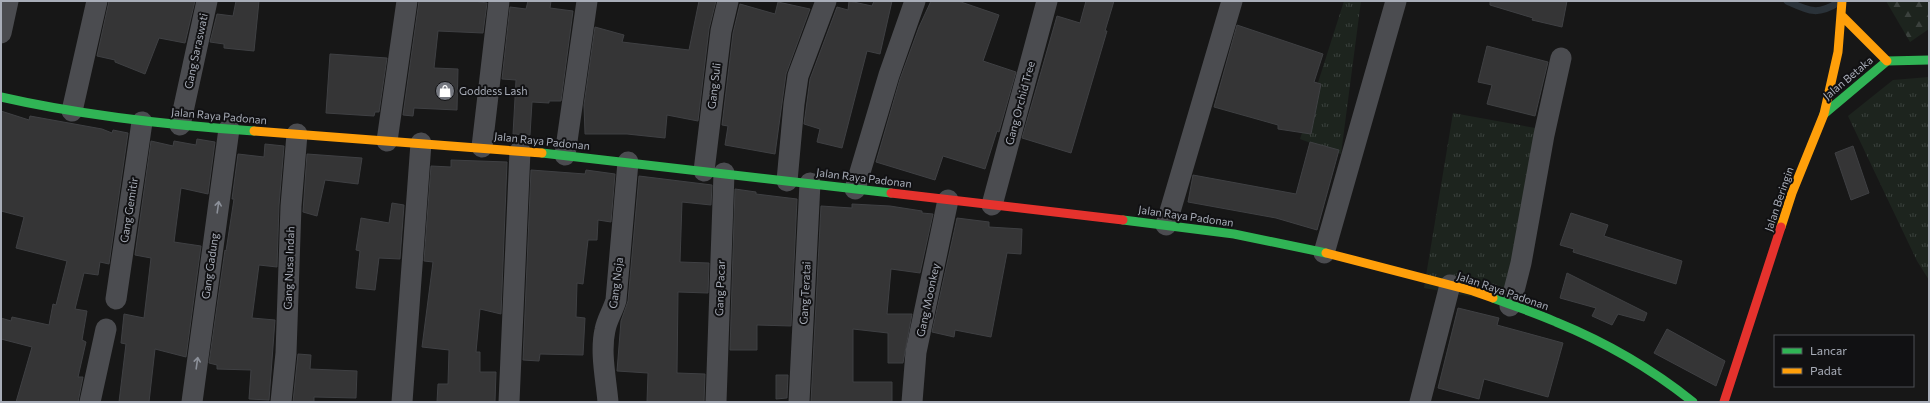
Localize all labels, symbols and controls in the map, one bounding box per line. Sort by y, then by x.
street label: Gang Saraswati [181,12,210,90]
street label: Jalan Betaka [1820,53,1876,103]
street label: Gang Orchid Tree [1002,59,1037,146]
street label: Gang Suli [704,62,723,110]
shop icon: Goddess Lash [434,80,456,102]
place label: Goddess Lash [459,84,528,97]
street label: Jalan Raya Padonan [170,105,268,127]
street label: Jalan Raya Padonan [493,129,591,153]
street label: Jalan Raya Padonan [815,165,913,191]
street label: Jalan Beringin [1761,165,1797,233]
street label: Gang Gemitir [117,176,140,244]
one-way arrow [214,201,222,214]
street label: Jalan Raya Padonan [1137,202,1235,230]
street label: Gang Nusa Indah [281,226,296,310]
street label: Gang Gadung [198,232,221,300]
street label: Gang Noja [606,257,625,309]
street label: Gang Pacar [712,259,727,316]
street label: Gang Teratai [796,261,813,325]
street label: Gang Moonkey [913,261,942,338]
street label: Jalan Raya Padonan [1455,269,1551,313]
legend [1774,335,1914,387]
text: Lancar [1810,343,1847,357]
one-way arrow [193,357,201,370]
text: Padat [1810,363,1842,377]

